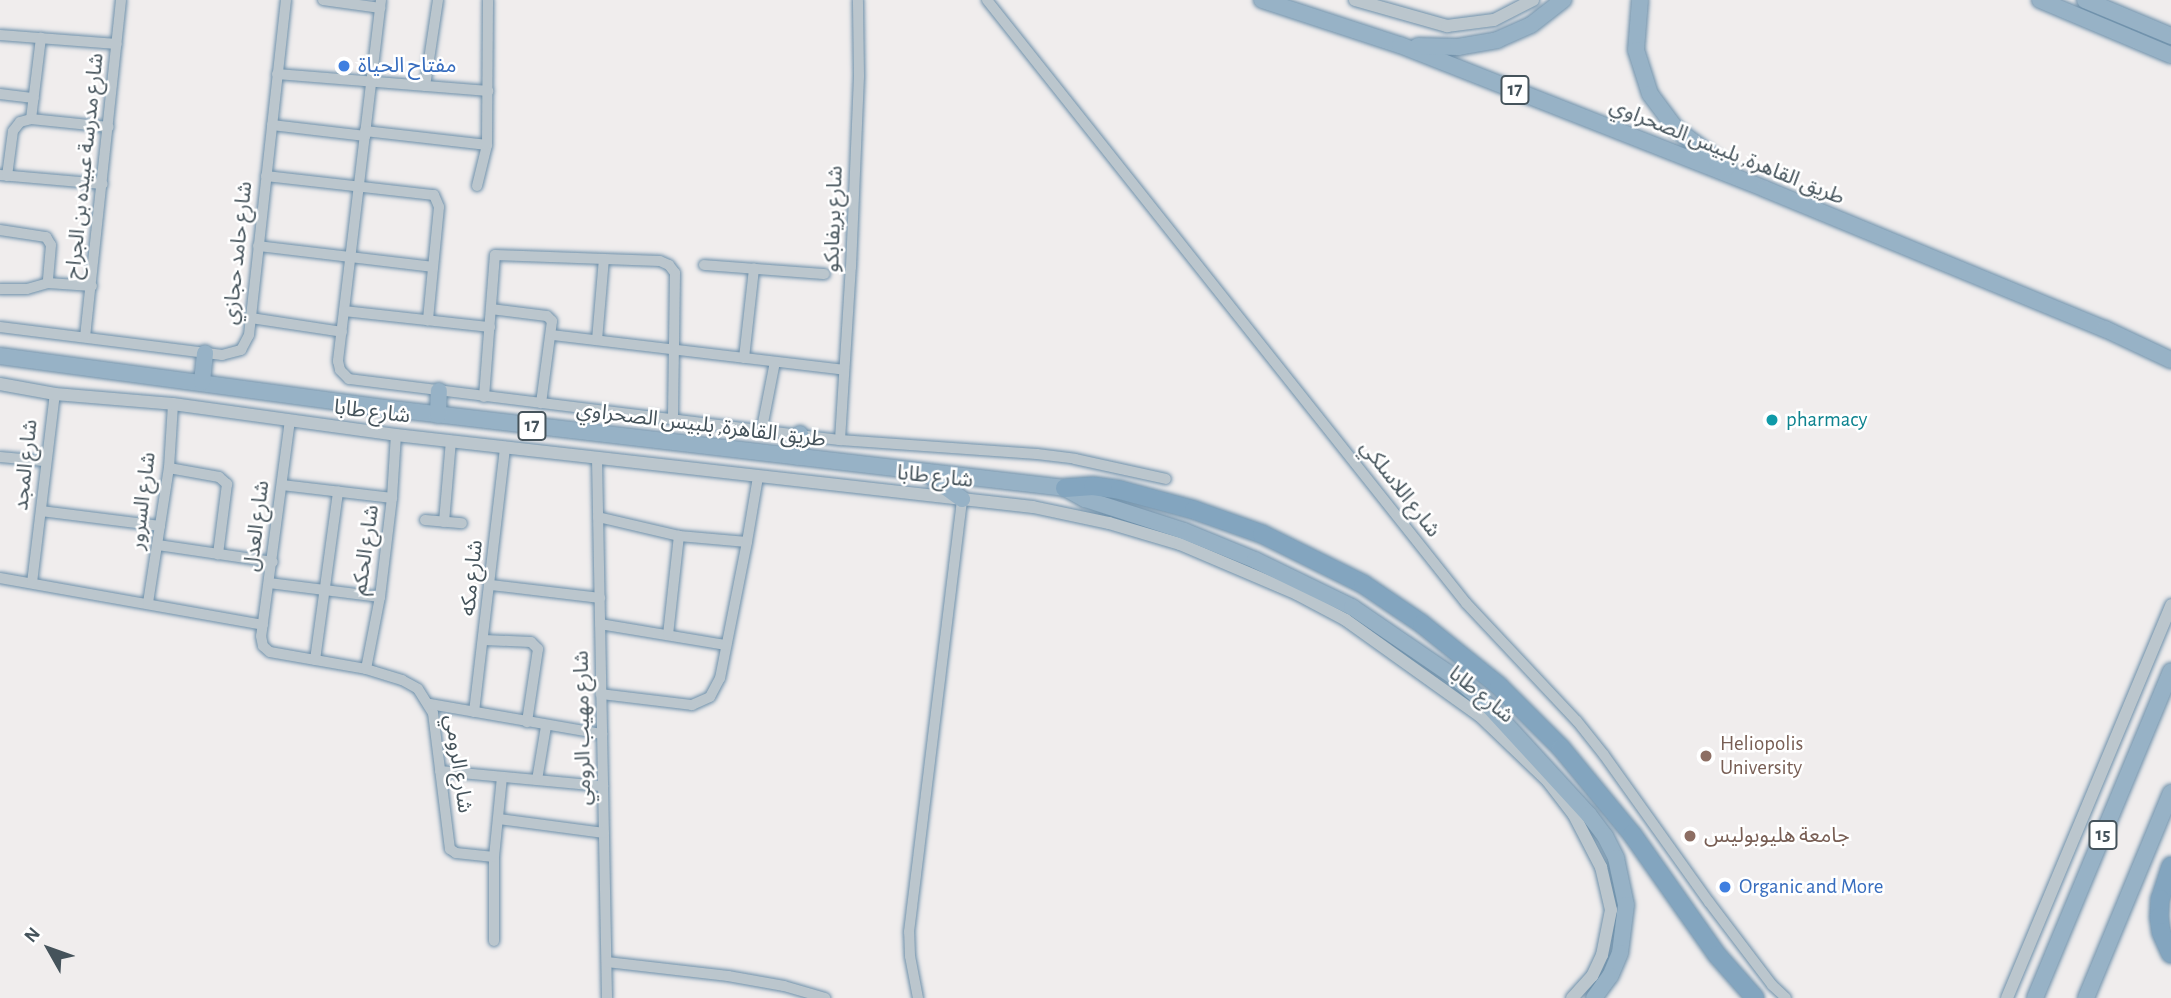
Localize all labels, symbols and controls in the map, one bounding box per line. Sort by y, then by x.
street label: شارع مدرسة عبيده بن الجراح [61,52,109,280]
place label: مفتاح الحياة [358,53,457,79]
marker: مفتاح الحياة [336,58,352,74]
road number: 17 [1499,74,1531,106]
street label: طريق القاهرة, بلبيس الصحراوي [1606,93,1848,211]
street label: شارع بريفابكو [820,165,848,273]
street label: شارع حامد حجازي [218,180,258,326]
street label: شارع طابا [333,395,411,429]
street label: طريق القاهرة, بلبيس الصحراوي [575,397,827,453]
place label: pharmacy [1786,407,1867,433]
road number: 17 [516,410,548,442]
marker: pharmacy [1764,412,1780,428]
street label: شارع المجد [9,418,43,512]
street label: شارع اللاسلكي [1354,435,1446,543]
street label: شارع السرور [125,451,161,551]
street label: شارع طابا [896,460,974,494]
street label: شارع العدل [239,479,275,573]
street label: شارع الحكم [347,503,385,597]
street label: شارع مكه [455,539,489,617]
street label: شارع مهيب الرومي [569,650,597,806]
street label: شارع طابا [1443,661,1519,729]
street label: شارع الرومي [439,713,477,815]
place label: Heliopolis University [1720,731,1803,781]
marker: Heliopolis University [1698,748,1714,764]
road number: 15 [2087,820,2119,850]
place label: جامعة هليوبوليس [1704,823,1850,849]
marker: جامعة هليوبوليس [1682,828,1698,844]
place label: Organic and More [1739,874,1883,900]
marker: Organic and More [1717,879,1733,895]
north arrow [14,914,84,984]
text: N [21,924,44,946]

